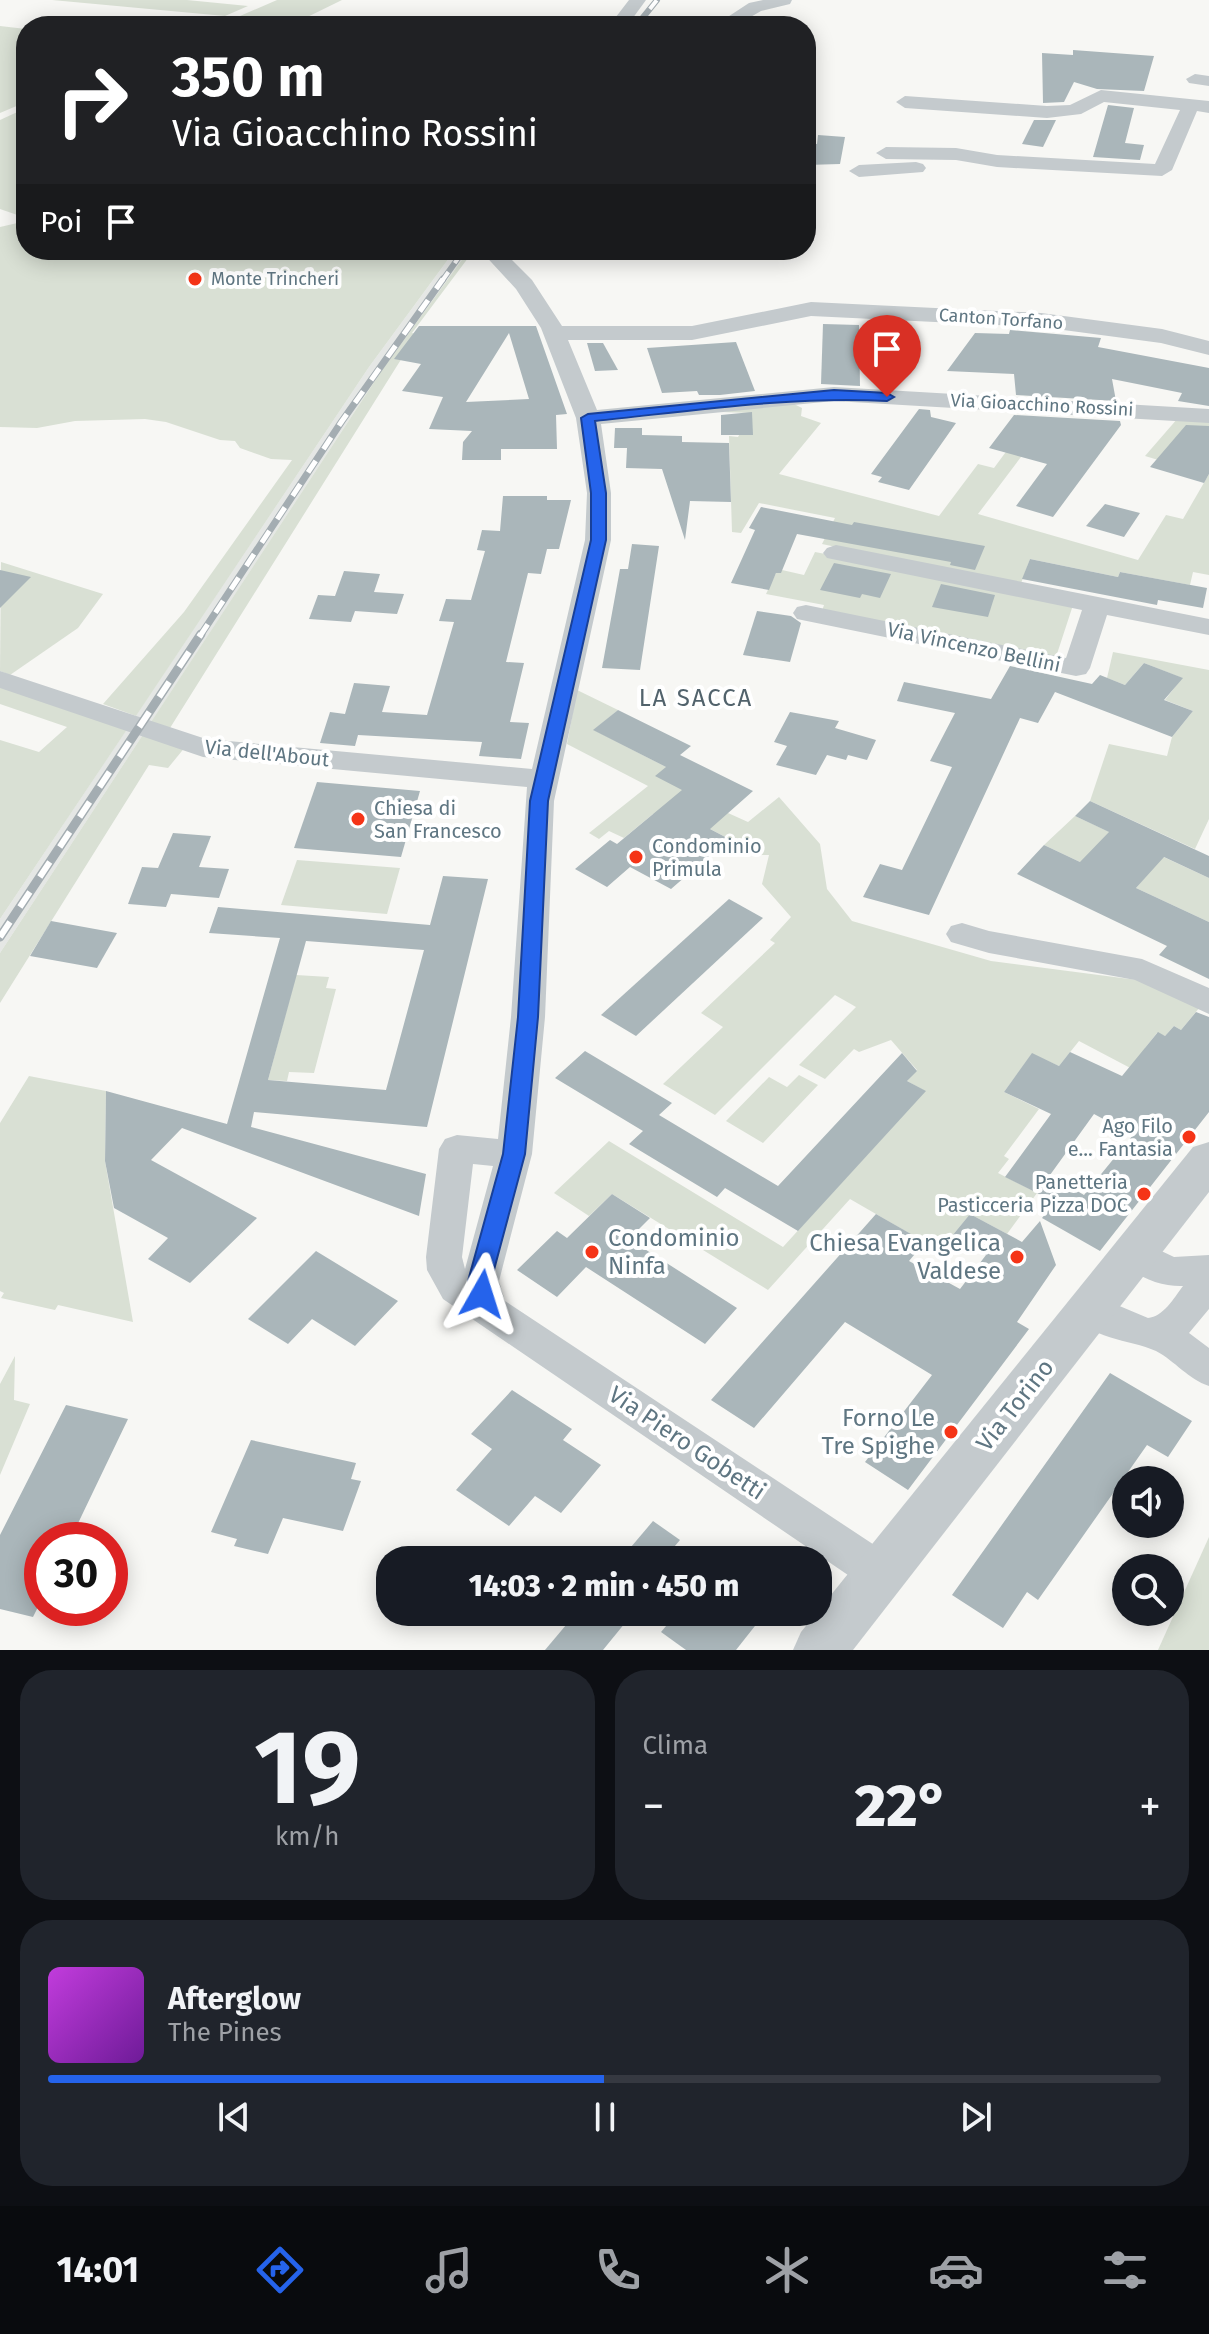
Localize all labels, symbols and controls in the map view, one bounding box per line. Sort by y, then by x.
text: 350 m [172,44,325,111]
icon: right [40,48,144,152]
text: Via Gioacchino Rossini [172,112,538,156]
icon: arrive [99,200,143,244]
text: Poi [40,204,83,240]
place label: Monte Trincheri [211,268,339,290]
marker: Monte Trincheri [186,270,204,288]
street label: Canton Torfano [938,304,1064,334]
pin [853,315,921,397]
icon: arrive [865,327,909,371]
street label: Via Gioacchino Rossini [950,389,1134,421]
street label: Via Vincenzo Bellini [885,617,1063,677]
district label: LA SACCA [639,684,753,712]
street label: Via dell'About [204,735,331,772]
place label: Chiesa di San Francesco [374,796,502,843]
marker: Chiesa di San Francesco [349,810,367,828]
place label: Condominio Primula [652,834,762,881]
marker: Condominio Primula [627,848,645,866]
place label: Ago Filo e... Fantasia [1068,1114,1173,1161]
marker: Ago Filo e... Fantasia [1180,1128,1198,1146]
place label: Panetteria Pasticceria Pizza DOC [937,1170,1128,1217]
marker: Panetteria Pasticceria Pizza DOC [1135,1185,1153,1203]
place label: Condominio Ninfa [608,1224,740,1280]
place label: Chiesa Evangelica Valdese [809,1229,1001,1285]
marker: Condominio Ninfa [583,1243,601,1261]
marker: Chiesa Evangelica Valdese [1008,1248,1026,1266]
position arrow [440,1252,524,1336]
street label: Via Torino [970,1354,1060,1456]
street label: Via Piero Gobetti [603,1380,771,1506]
place label: Forno Le Tre Spighe [822,1404,935,1460]
marker: Forno Le Tre Spighe [942,1423,960,1441]
map controls [1112,1466,1184,1626]
button: sound [1112,1466,1184,1538]
speed limit sign: 30 [24,1522,128,1626]
button: search [1112,1554,1184,1626]
text: 14:03 · 2 min · 450 m [469,1568,739,1604]
text: 19 [254,1706,361,1831]
text: Clima [643,1730,708,1761]
text: 22° [855,1770,949,1842]
text: − [643,1780,665,1833]
text: + [1139,1780,1161,1833]
text: km/h [275,1821,339,1852]
text: Afterglow [168,1981,301,2017]
text: The Pines [168,2017,282,2048]
icon: previous [212,2095,256,2139]
icon: pause [583,2095,627,2139]
icon: next [954,2095,998,2139]
icon: directions [252,2242,308,2298]
icon: music [421,2242,477,2298]
icon: phone [590,2242,646,2298]
icon: climate [759,2242,815,2298]
icon: car [928,2242,984,2298]
icon: filters [1097,2242,1153,2298]
text: 14:01 [56,2248,139,2292]

